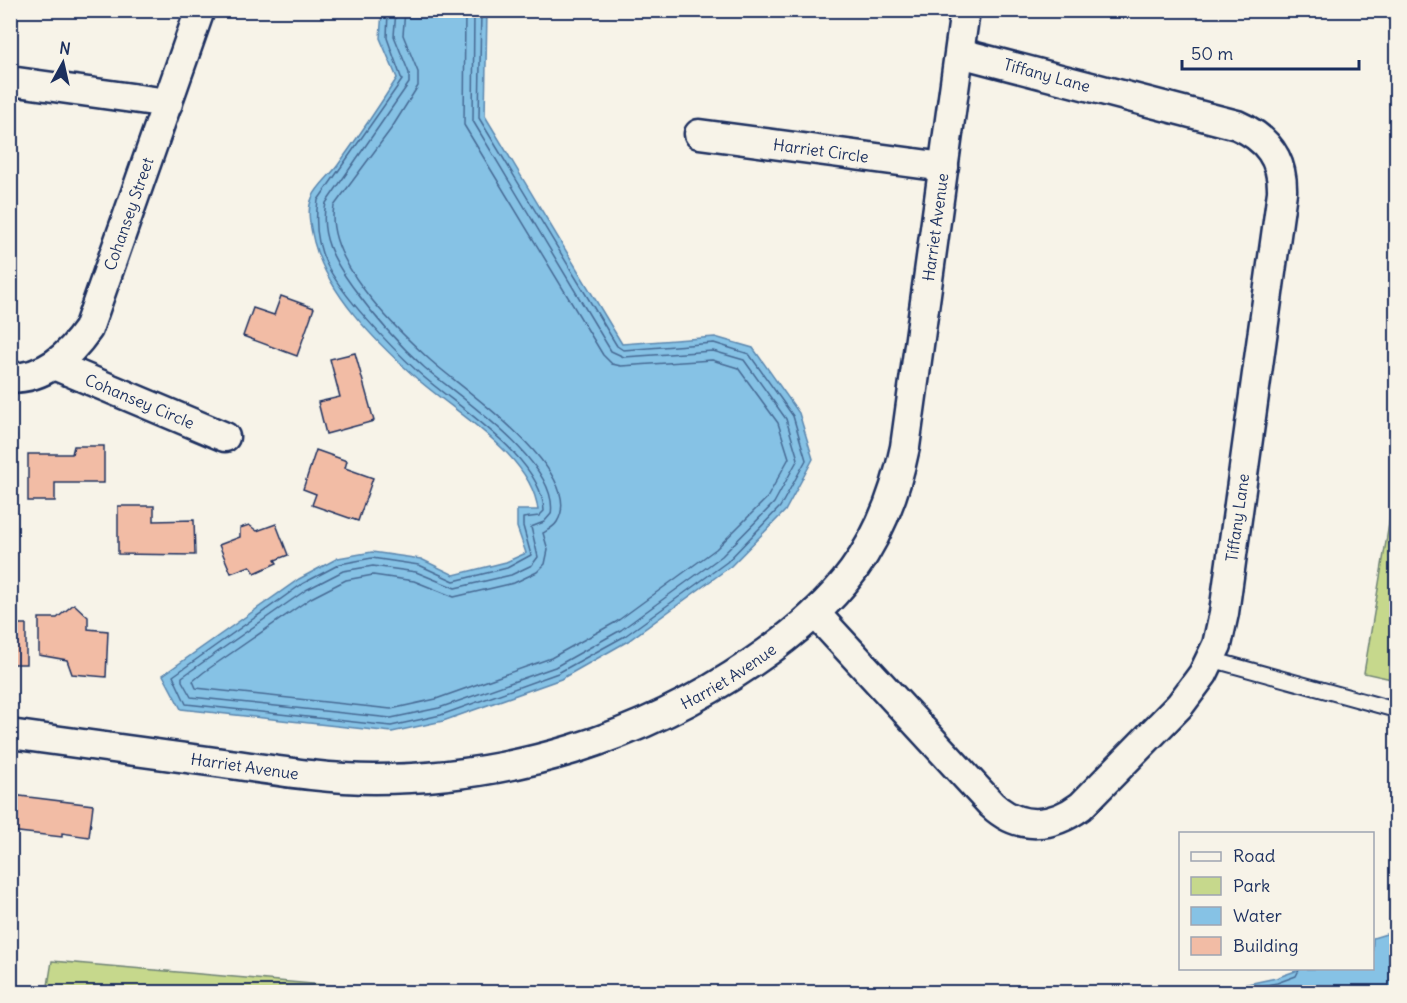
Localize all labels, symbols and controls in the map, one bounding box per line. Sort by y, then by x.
north arrow [33,33,93,93]
scale bar [1182,33,1359,71]
text: N [58,37,72,59]
text: 50 m [1191,42,1233,65]
street label: Tiffany Lane [1001,54,1093,96]
street label: Harriet Circle [772,134,870,167]
street label: Cohansey Street [99,154,158,273]
street label: Harriet Avenue [918,172,952,282]
street label: Cohansey Circle [82,369,197,433]
street label: Tiffany Lane [1221,472,1253,563]
street label: Harriet Avenue [677,639,780,714]
street label: Harriet Avenue [190,749,300,784]
legend [1179,832,1374,970]
text: Road [1233,844,1276,867]
text: Park [1233,874,1270,897]
text: Water [1233,904,1283,927]
text: Building [1233,934,1298,957]

